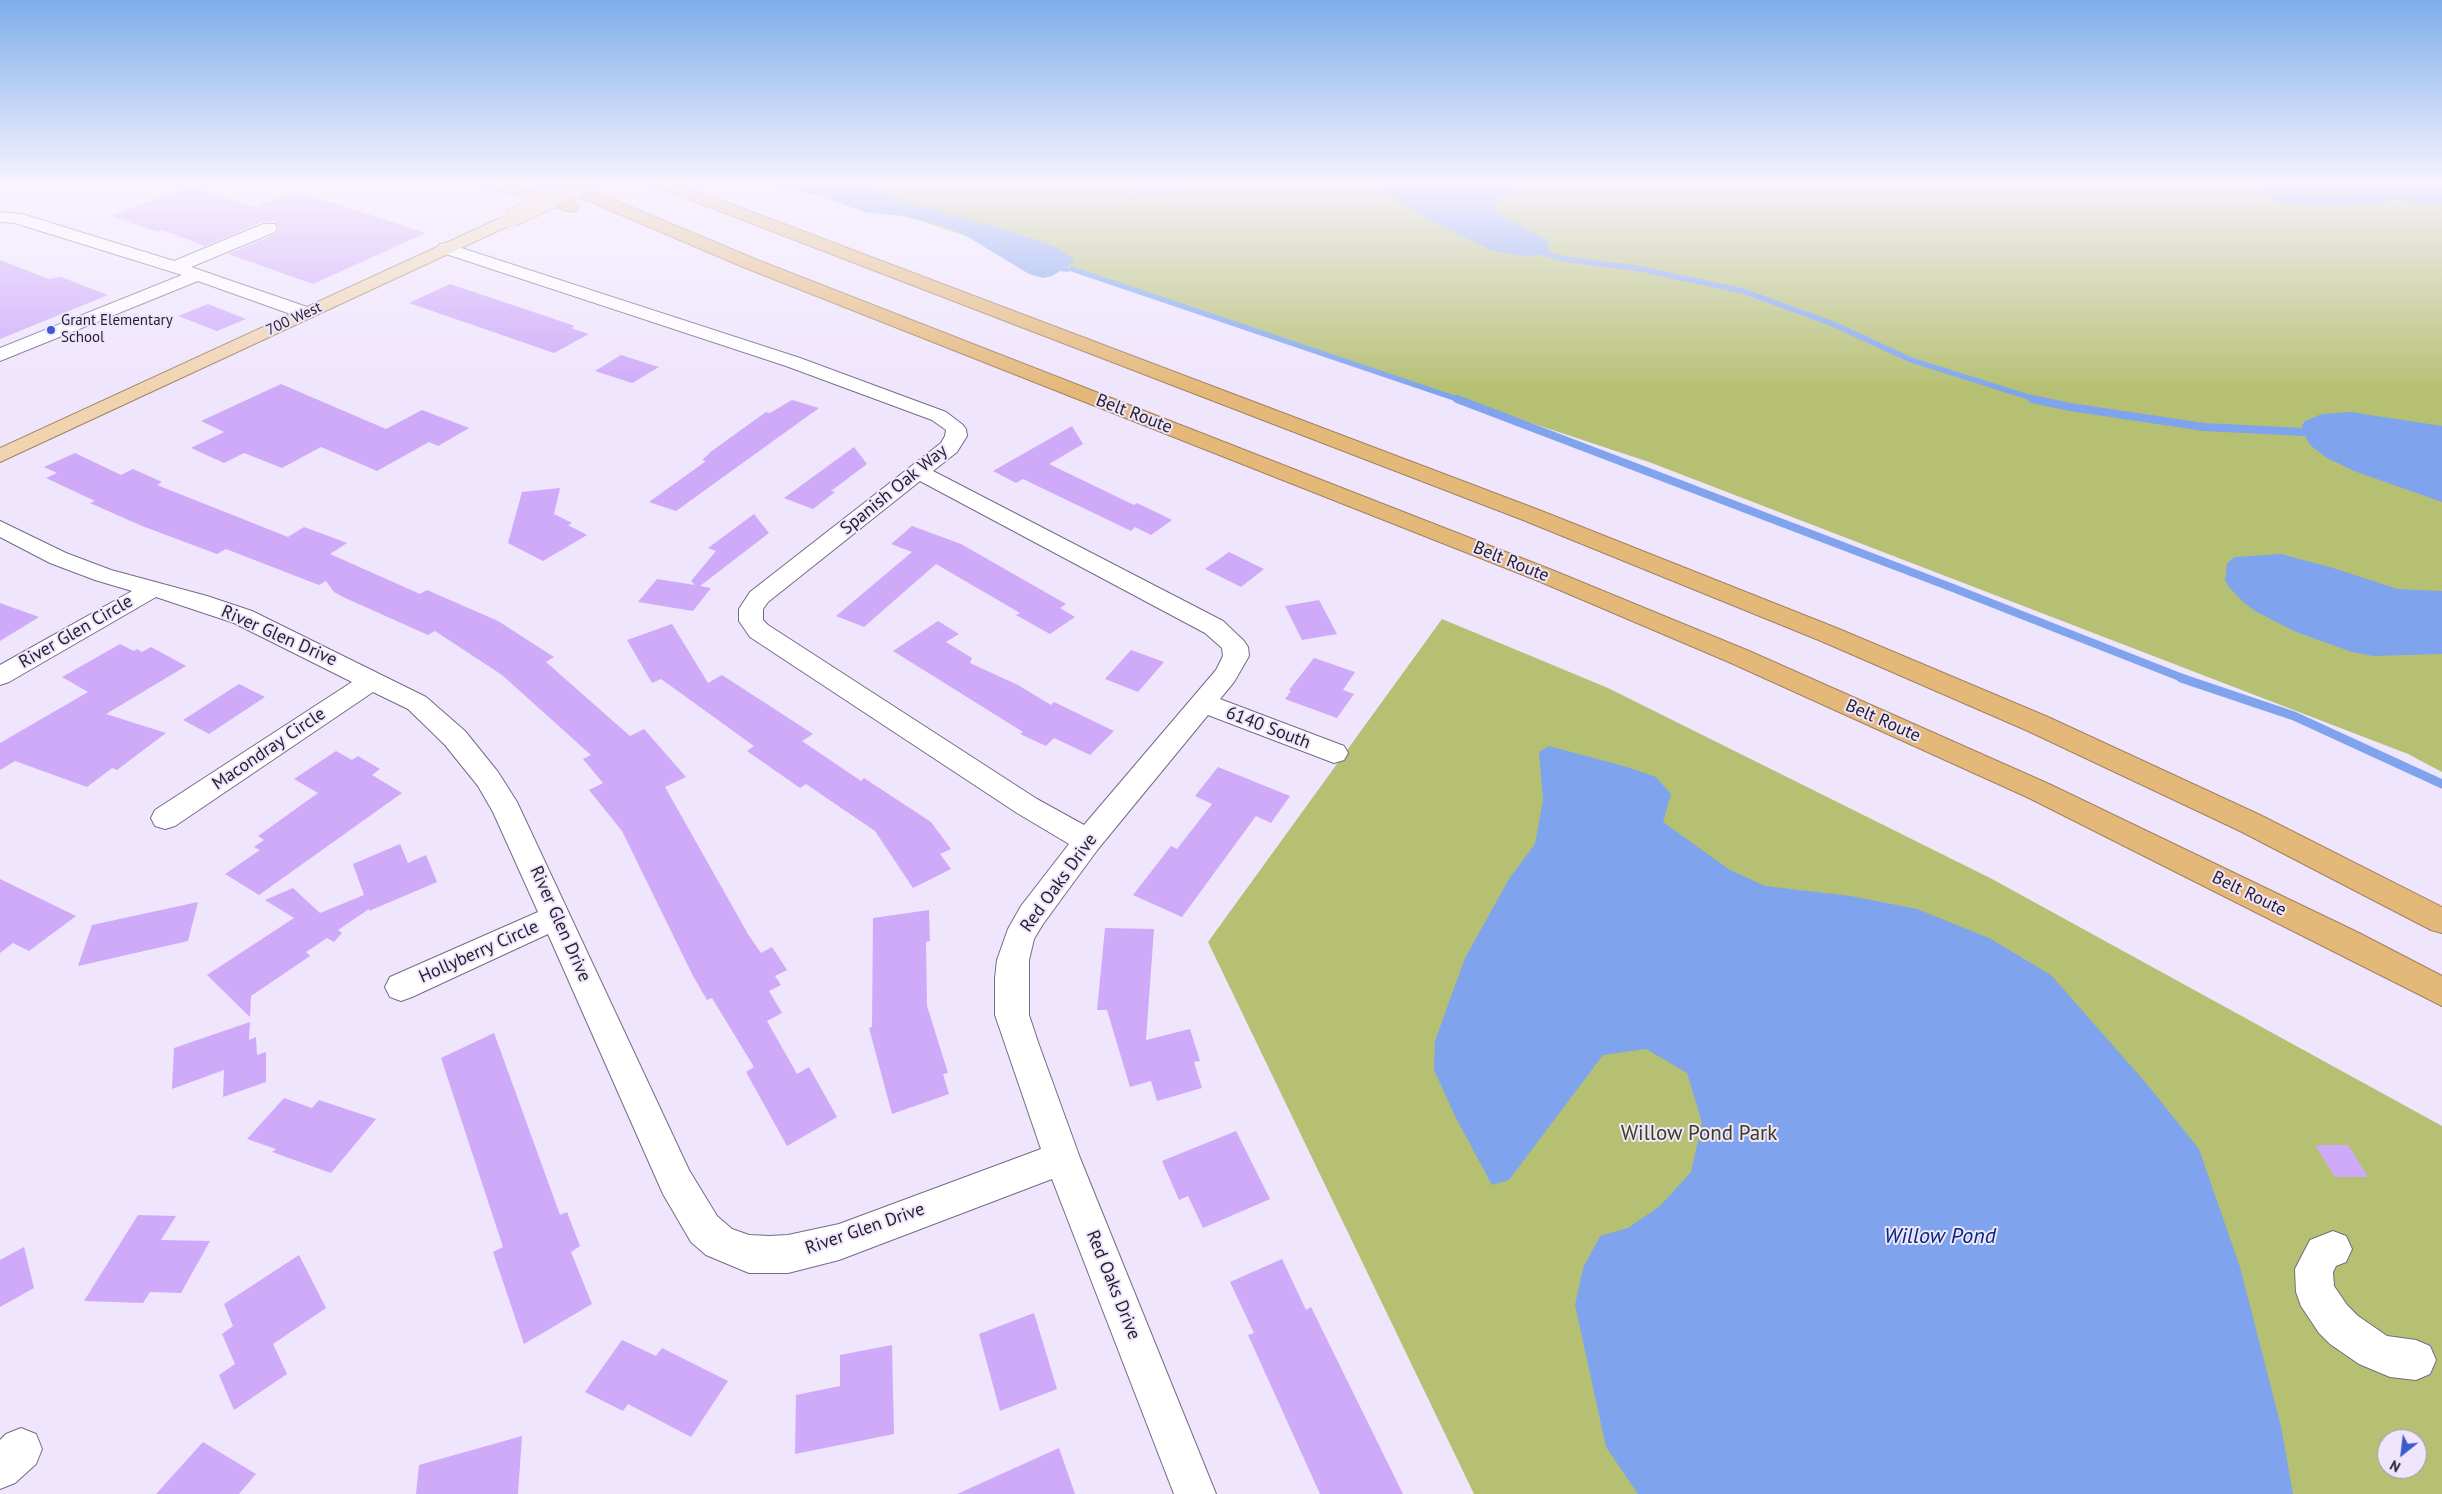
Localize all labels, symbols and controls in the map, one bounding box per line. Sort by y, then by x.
street label: 700 West [263,298,325,340]
place label: Grant Elementary School [61,312,173,347]
marker: Grant Elementary School [45,324,57,336]
street label: Belt Route [1093,390,1175,438]
street label: Spanish Oak Way [836,440,952,540]
street label: Belt Route [1470,537,1552,587]
street label: River Glen Circle [15,591,137,673]
street label: River Glen Drive [218,601,340,671]
street label: Belt Route [1842,695,1924,747]
street label: 6140 South [1223,702,1313,754]
street label: Macondray Circle [208,703,330,795]
street label: Red Oaks Drive [1016,830,1102,936]
street label: River Glen Drive [525,863,595,985]
street label: Belt Route [2208,867,2290,921]
street label: Hollyberry Circle [416,916,542,988]
park label: Willow Pond Park [1621,1121,1777,1147]
street label: River Glen Drive [803,1199,927,1259]
water label: Willow Pond [1884,1224,1996,1250]
street label: Red Oaks Drive [1081,1227,1145,1343]
north arrow [2377,1429,2427,1479]
text: N [2387,1456,2404,1476]

